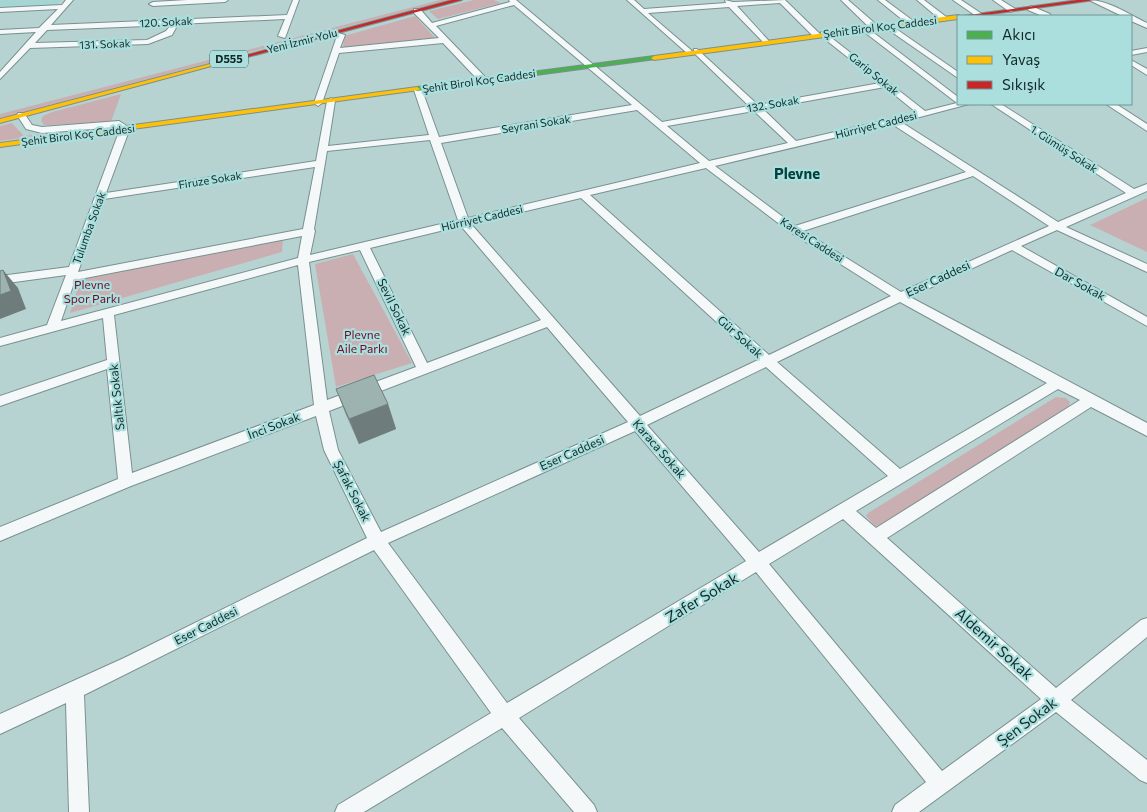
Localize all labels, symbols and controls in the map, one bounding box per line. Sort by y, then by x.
street label: Şehit Birol Koç Caddesi [822,13,938,40]
street label: 120. Sokak [139,14,193,29]
legend [957,15,1132,105]
street label: Yeni İzmir Yolu [265,24,339,56]
text: Akıcı [1002,25,1036,43]
street label: 131. Sokak [79,36,131,51]
street label: Garip Sokak [847,50,902,98]
text: Yavaş [1002,50,1040,68]
road number: D555 [210,51,248,68]
street label: Şehit Birol Koç Caddesi [421,66,537,95]
text: Sıkışık [1002,75,1045,93]
street label: 132. Sokak [746,93,800,114]
street label: Hürriyet Caddesi [834,108,918,141]
street label: Seyrani Sokak [500,112,571,135]
street label: Şehit Birol Koç Caddesi [20,121,136,148]
street label: 1. Gümüş Sokak [1028,122,1100,175]
district label: Plevne [774,164,820,182]
street label: Firuze Sokak [177,168,242,191]
street label: Tulumba Sokak [69,190,108,266]
street label: Hürriyet Caddesi [440,202,524,233]
street label: Karesi Caddesi [778,214,846,265]
street label: Eser Caddesi [903,257,972,299]
street label: Dar Sokak [1053,264,1109,303]
street label: Sevil Sokak [375,276,415,338]
park label: Plevne Spor Parkı [64,277,120,305]
street label: Gür Sokak [715,312,767,361]
park label: Plevne Aile Parkı [336,327,388,355]
street label: Saltık Sokak [106,363,126,431]
street label: İnci Sokak [245,408,302,441]
street label: Karaca Sokak [630,416,689,481]
street label: Eser Caddesi [537,432,606,473]
street label: Şafak Sokak [332,458,374,524]
street label: Zafer Sokak [662,568,741,626]
street label: Eser Caddesi [172,603,240,647]
street label: Aldemir Sokak [952,604,1037,683]
street label: Şen Sokak [993,693,1060,749]

